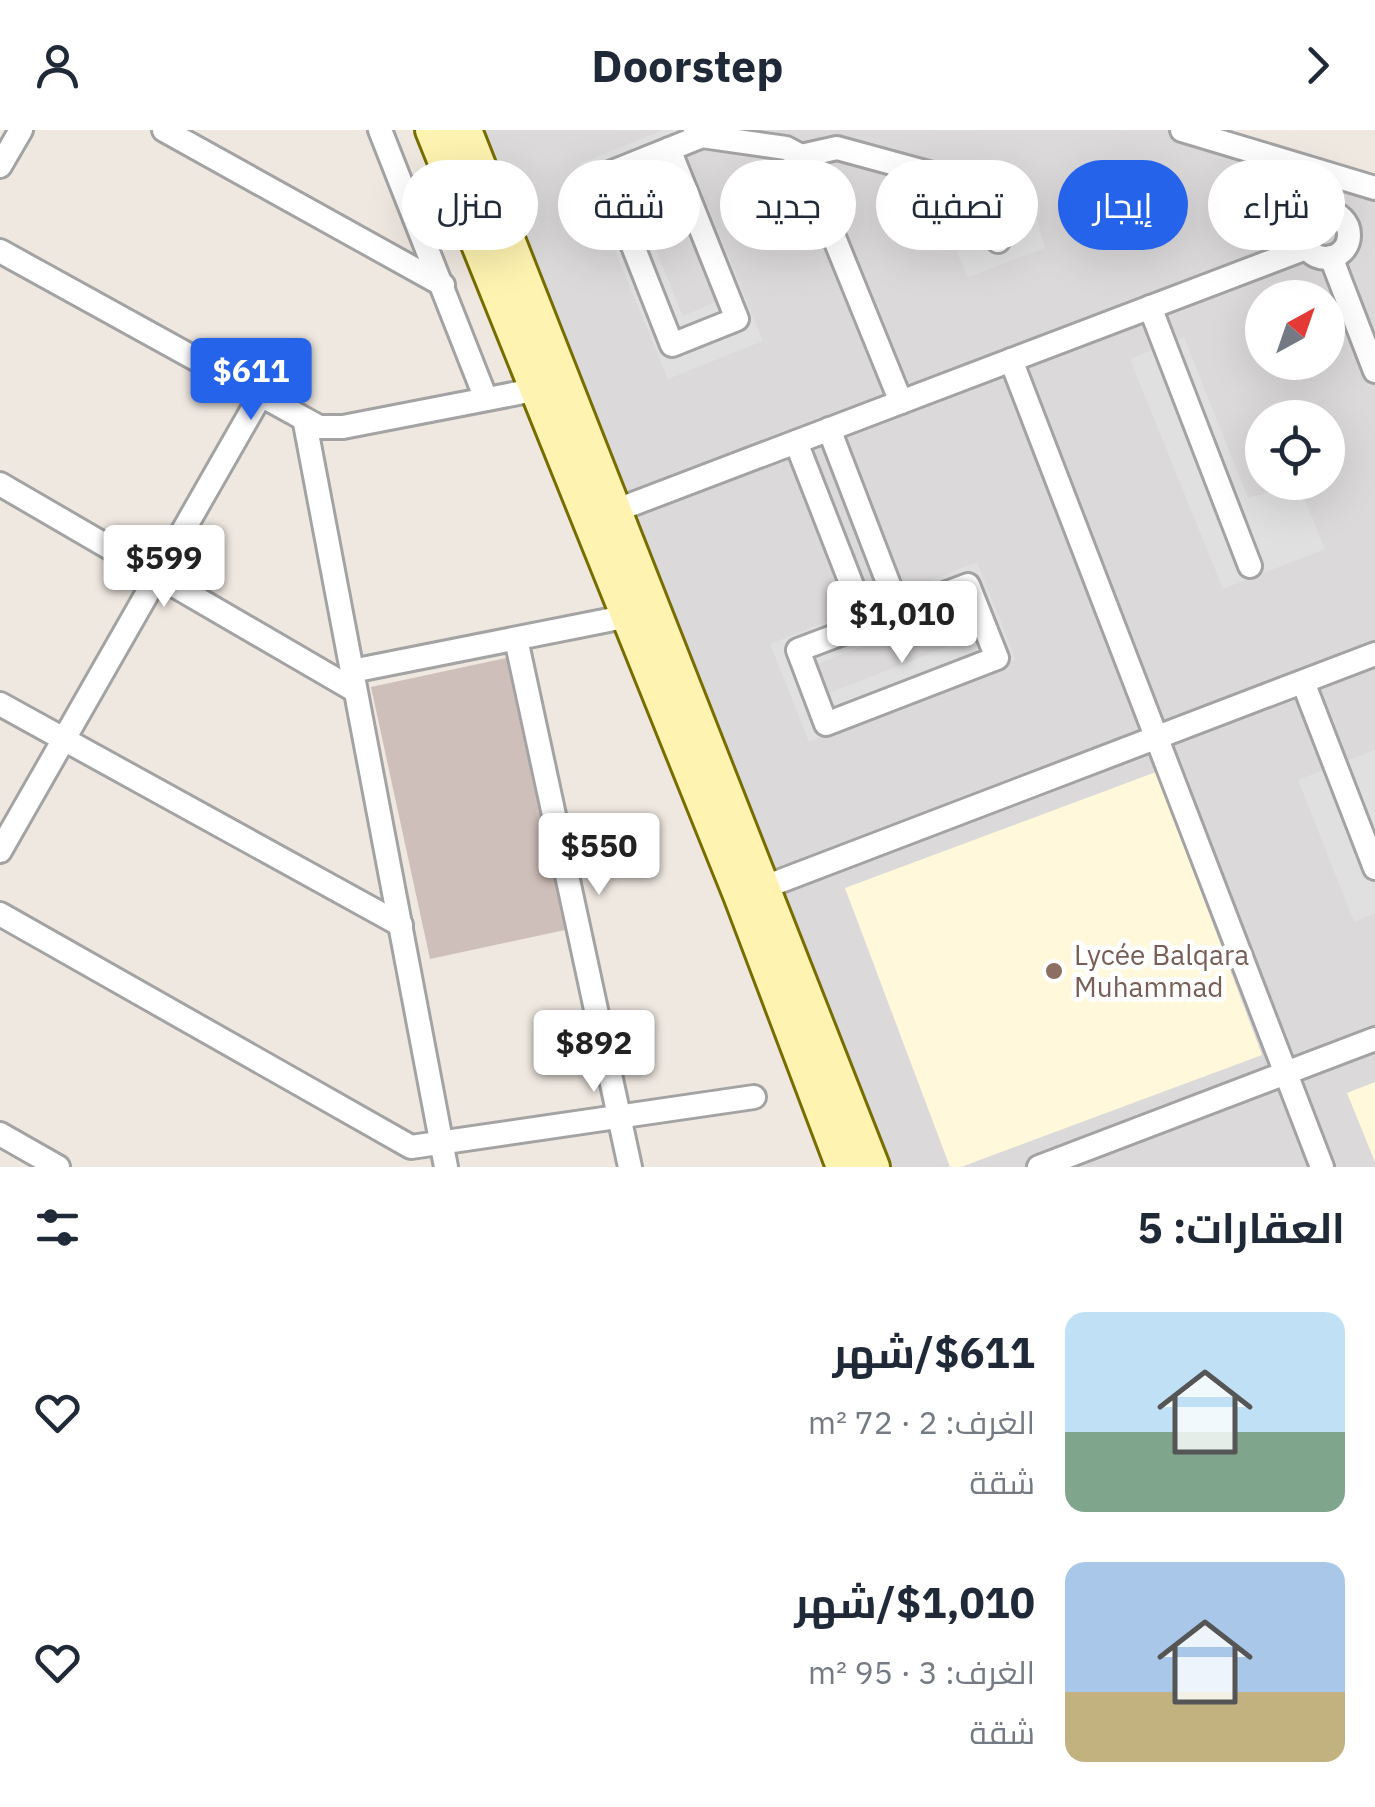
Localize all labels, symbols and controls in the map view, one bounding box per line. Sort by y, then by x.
text: Doorstep [591,36,784,94]
icon: person [30,38,85,93]
icon: forward [1290,38,1345,93]
chip: منزل [402,160,538,250]
chip: شقة [558,160,700,250]
chip: جديد [720,160,856,250]
chip: تصفية [876,160,1038,250]
chip: إيجار [1058,160,1188,250]
chip: شراء [1208,160,1345,250]
north arrow [1245,280,1345,380]
map controls [1245,280,1345,500]
pin: $611 [192,338,310,423]
text: $611 [213,349,289,391]
button: locate [1245,400,1345,500]
pin: $599 [105,525,223,610]
text: $599 [126,536,202,578]
pin: $1,010 [821,581,983,666]
text: $1,010 [849,592,955,634]
pin: $550 [540,813,658,898]
text: $550 [561,824,637,866]
place label: Lycée Balqara Muhammad [1074,936,1249,1005]
marker: Lycée Balqara Muhammad [1043,960,1065,982]
pin: $892 [535,1010,653,1095]
text: $892 [556,1021,632,1063]
icon: filters [30,1200,85,1255]
text: العقارات: 5 [1138,1200,1345,1255]
text: $611/شهر [833,1325,1035,1380]
icon: home [1145,1352,1265,1472]
icon: heart [30,1385,85,1440]
text: الغرف: 2 · 72 m² [808,1401,1035,1443]
text: شقة [970,1461,1035,1503]
text: $1,010/شهر [794,1575,1035,1630]
icon: home [1145,1602,1265,1722]
icon: heart [30,1635,85,1690]
text: الغرف: 3 · 95 m² [808,1651,1035,1693]
text: شقة [970,1711,1035,1753]

